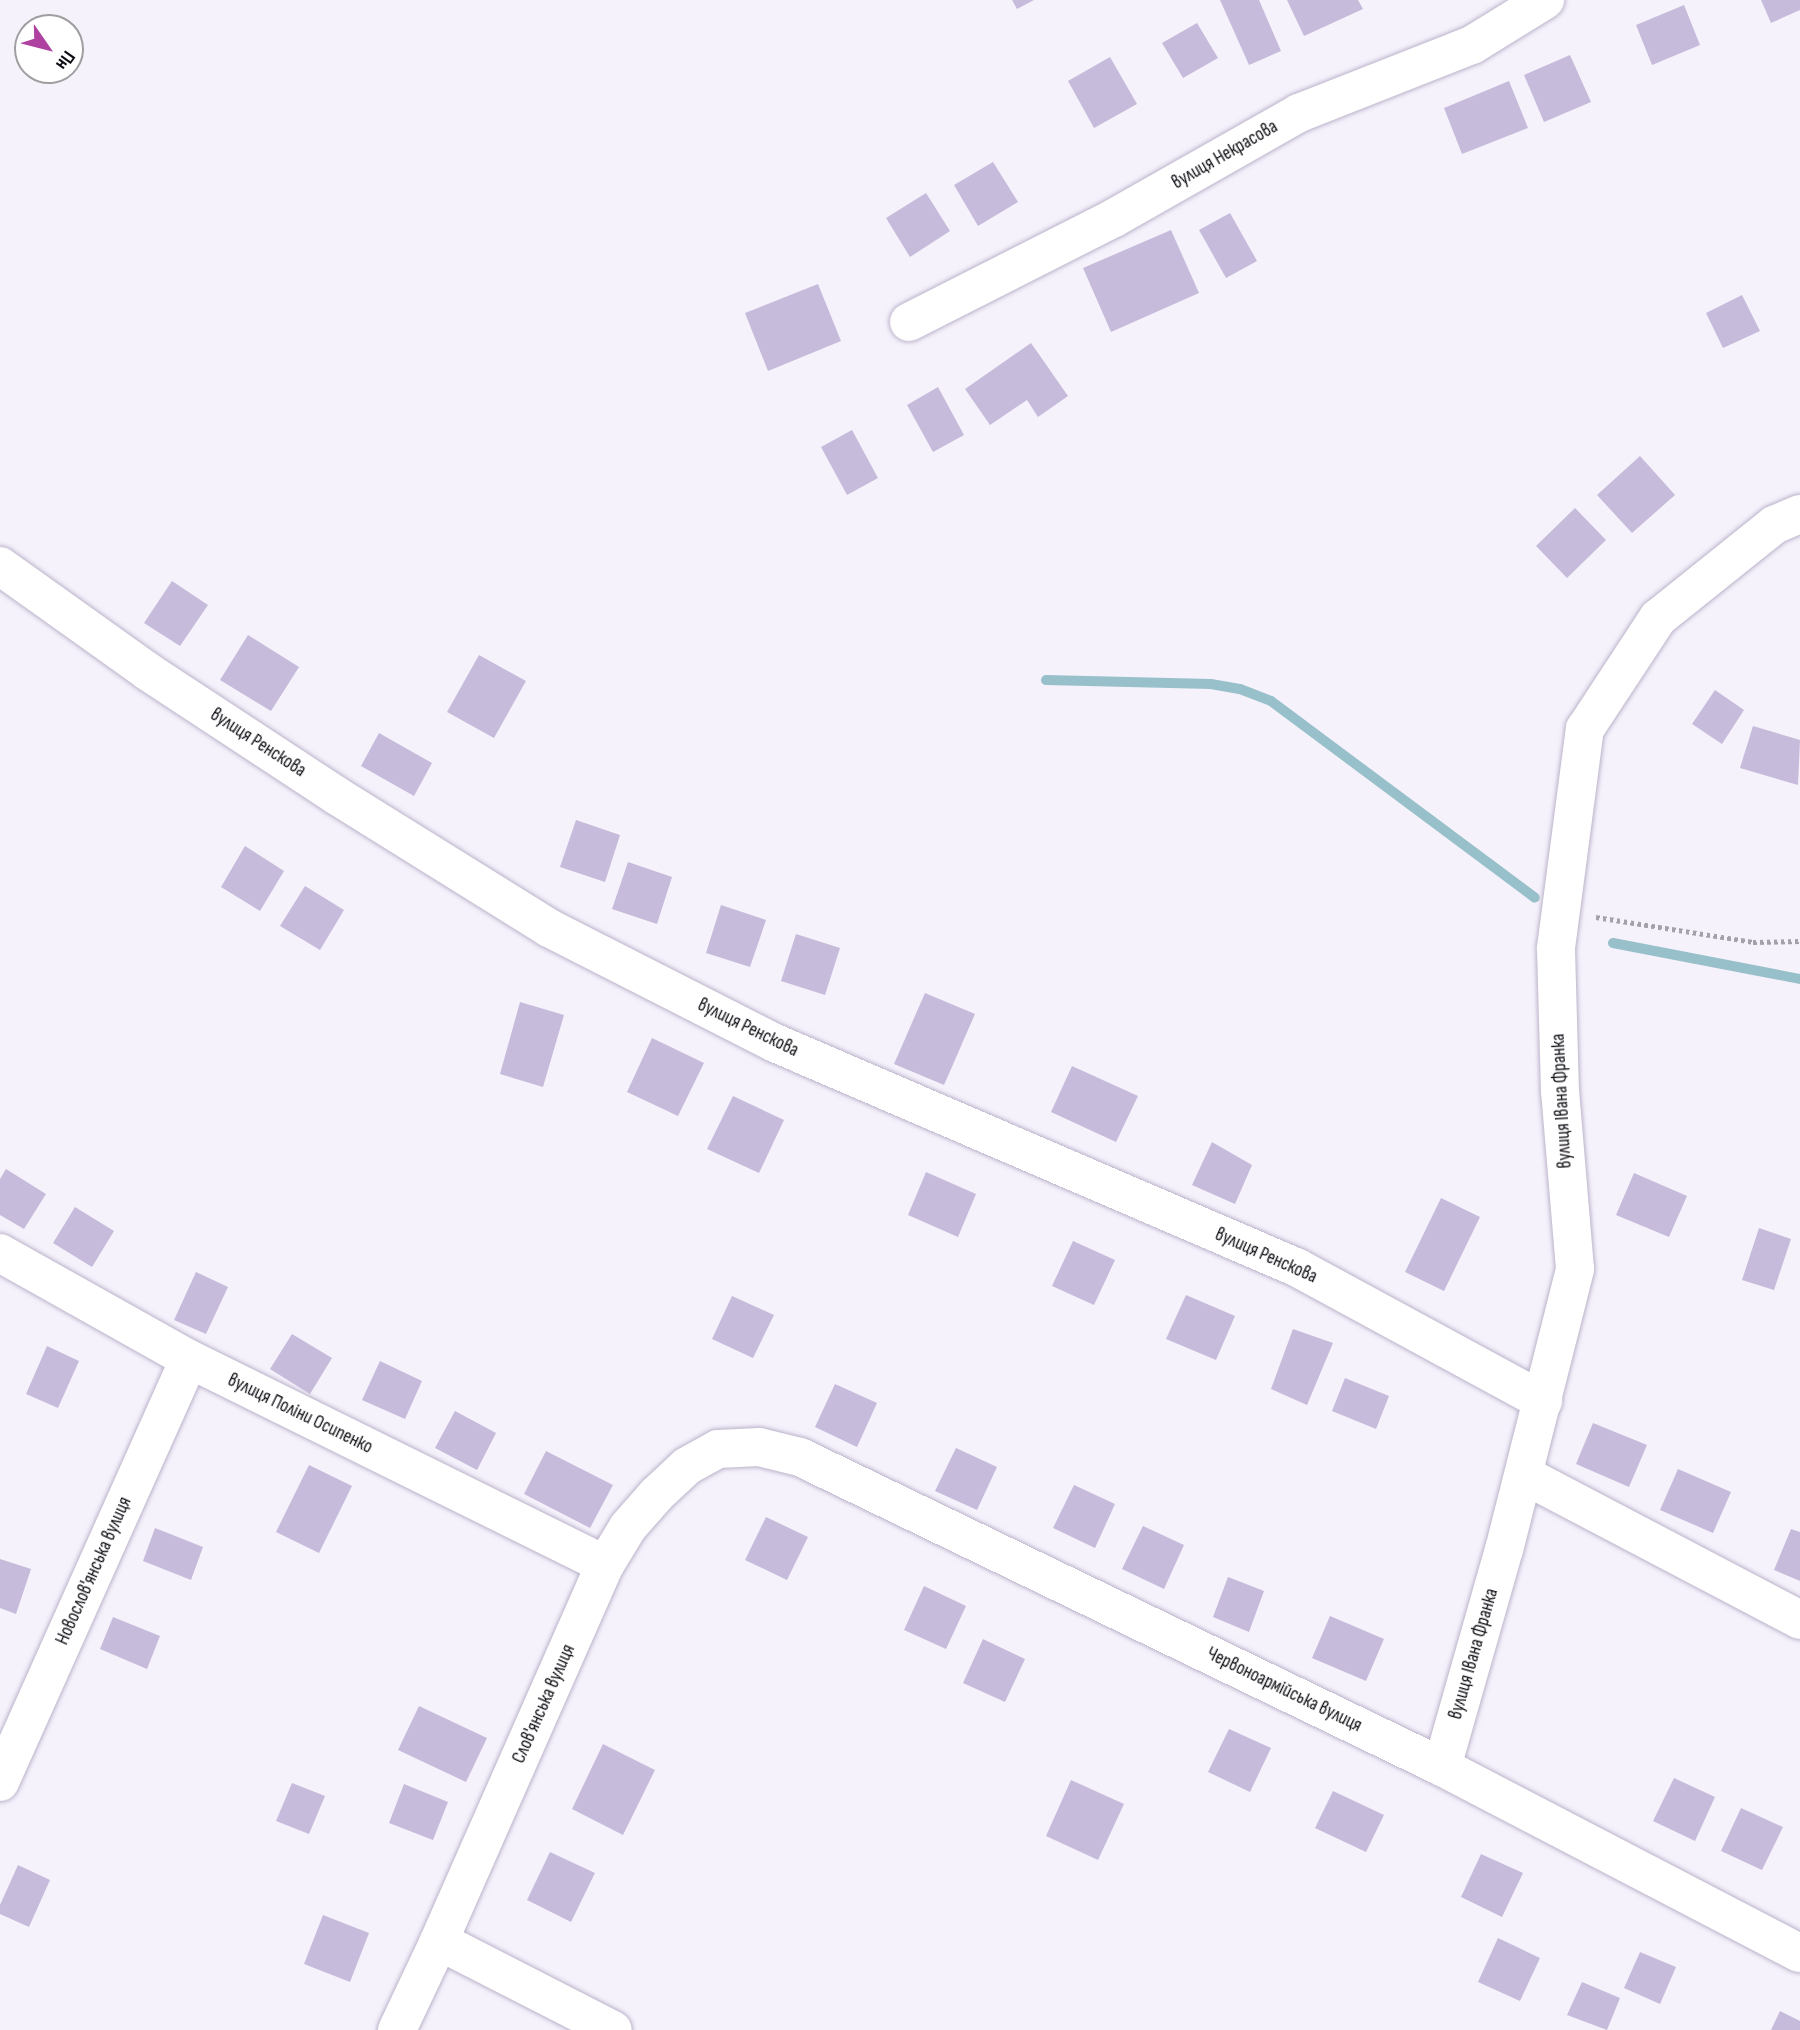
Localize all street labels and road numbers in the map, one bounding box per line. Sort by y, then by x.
street label: вулиця Некрасова [1168,116,1282,194]
street label: вулиця Ренскова [206,704,310,782]
street label: вулиця Ренскова [694,994,802,1062]
street label: вулиця Івана Франка [1547,1033,1577,1169]
street label: вулиця Ренскова [1211,1223,1321,1289]
street label: вулиця Поліни Осипенко [224,1369,376,1459]
street label: Новослов'янська вулиця [51,1494,137,1648]
street label: вулиця Івана Франка [1444,1586,1504,1722]
street label: Слов'янська вулиця [508,1641,580,1767]
street label: Червоноармійська вулиця [1203,1643,1365,1737]

